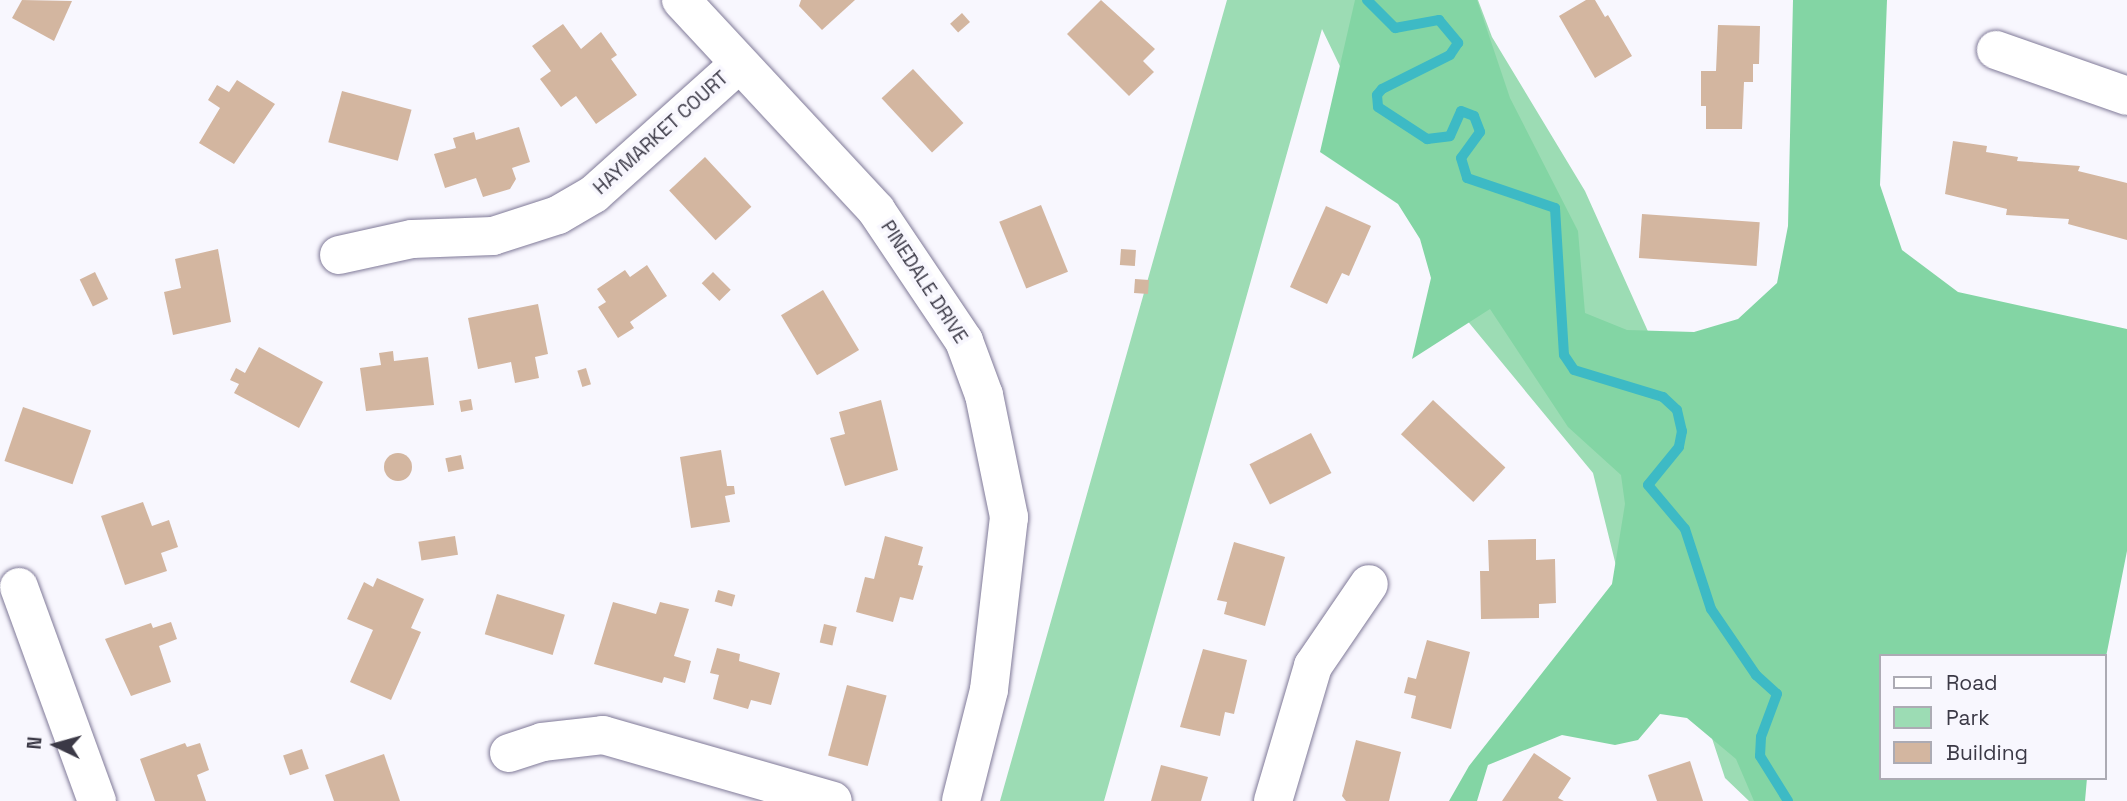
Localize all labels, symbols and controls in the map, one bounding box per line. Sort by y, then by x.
street label: HAYMARKET COURT [589,66,733,200]
street label: PINEDALE DRIVE [876,217,972,347]
legend [1878,654,2106,780]
text: Road [1946,669,1998,696]
text: Park [1946,704,1990,731]
north arrow [21,710,91,780]
text: N [22,736,48,751]
text: Building [1946,739,2028,766]

